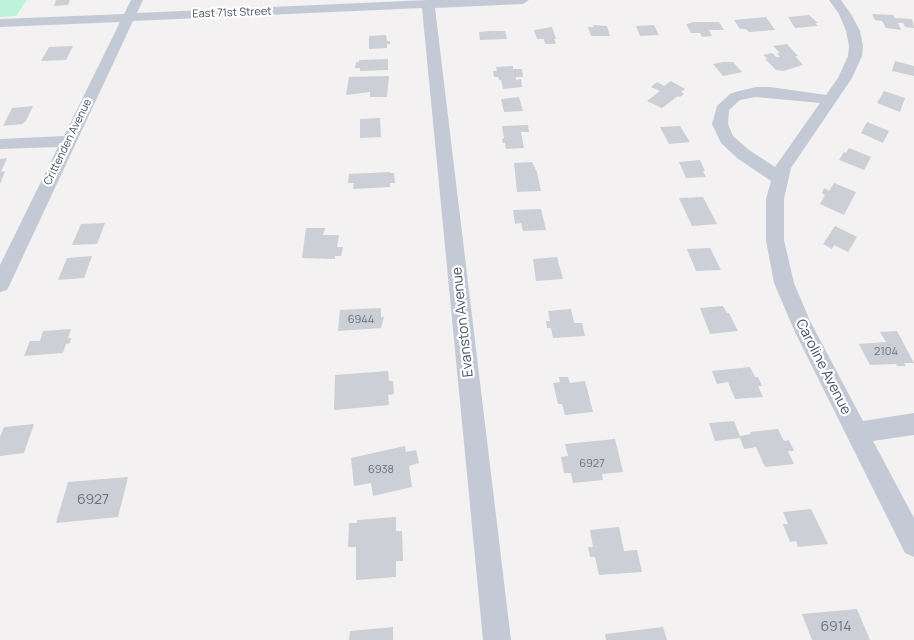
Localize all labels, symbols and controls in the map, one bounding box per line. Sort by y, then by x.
street label: East 71st Street [192,5,272,21]
street label: Crittenden Avenue [41,97,95,187]
street label: Evanston Avenue [449,266,477,378]
house number: 6944 [348,313,374,327]
street label: Caroline Avenue [792,317,854,417]
house number: 2104 [874,345,898,359]
house number: 6927 [579,457,605,471]
house number: 6938 [368,463,394,477]
house number: 6927 [77,492,109,508]
house number: 6914 [821,619,851,635]

